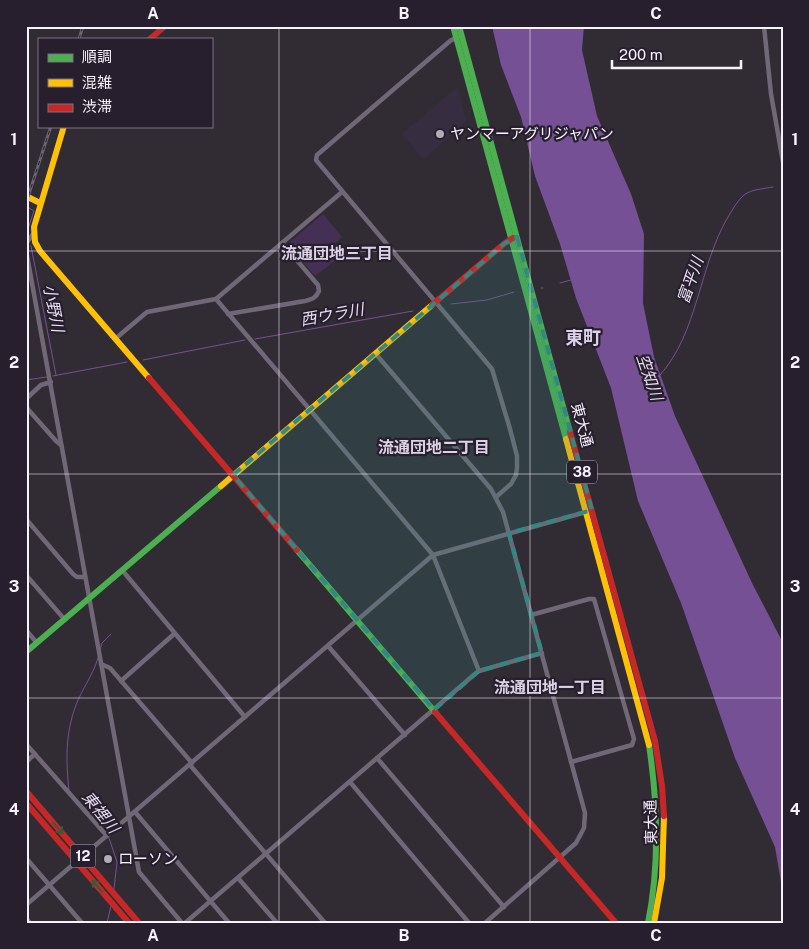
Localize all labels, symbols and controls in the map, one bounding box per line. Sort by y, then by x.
text: A [147,4,159,23]
text: B [399,4,410,23]
text: C [650,4,662,23]
legend [38,38,212,128]
scale bar [612,38,740,70]
text: 200 m [619,46,663,63]
text: 順調 [82,48,112,65]
text: 混雑 [82,74,112,91]
text: 渋滞 [82,98,112,115]
place label: ヤンマーアグリジャパン [450,125,614,142]
marker: ヤンマーアグリジャパン [434,128,446,140]
text: 1 [11,130,17,149]
text: 1 [792,130,798,149]
district label: 流通団地三丁目 [281,244,393,263]
water label: 富平川 [674,252,708,306]
water label: 小野川 [40,283,68,335]
water label: 西ウラ川 [299,299,367,329]
district label: 東町 [565,327,601,348]
water label: 空知川 [633,351,667,405]
text: 2 [9,353,19,372]
text: 2 [790,353,800,372]
street label: 東大通 [568,401,597,449]
district label: 流通団地二丁目 [378,438,490,457]
road number: 38 [567,461,597,484]
text: 3 [9,577,19,596]
text: 3 [790,577,800,596]
district label: 流通団地一丁目 [494,678,606,697]
water label: 東裡川 [78,788,124,838]
street label: 東大通 [642,799,659,845]
text: 4 [9,800,20,819]
text: 4 [790,800,801,819]
one-way arrow [52,821,64,834]
road number: 12 [70,844,96,868]
place label: ローソン [118,850,178,867]
marker: ローソン [102,853,114,865]
one-way arrow [92,880,103,893]
text: A [147,926,159,945]
text: B [399,926,410,945]
text: C [650,926,662,945]

